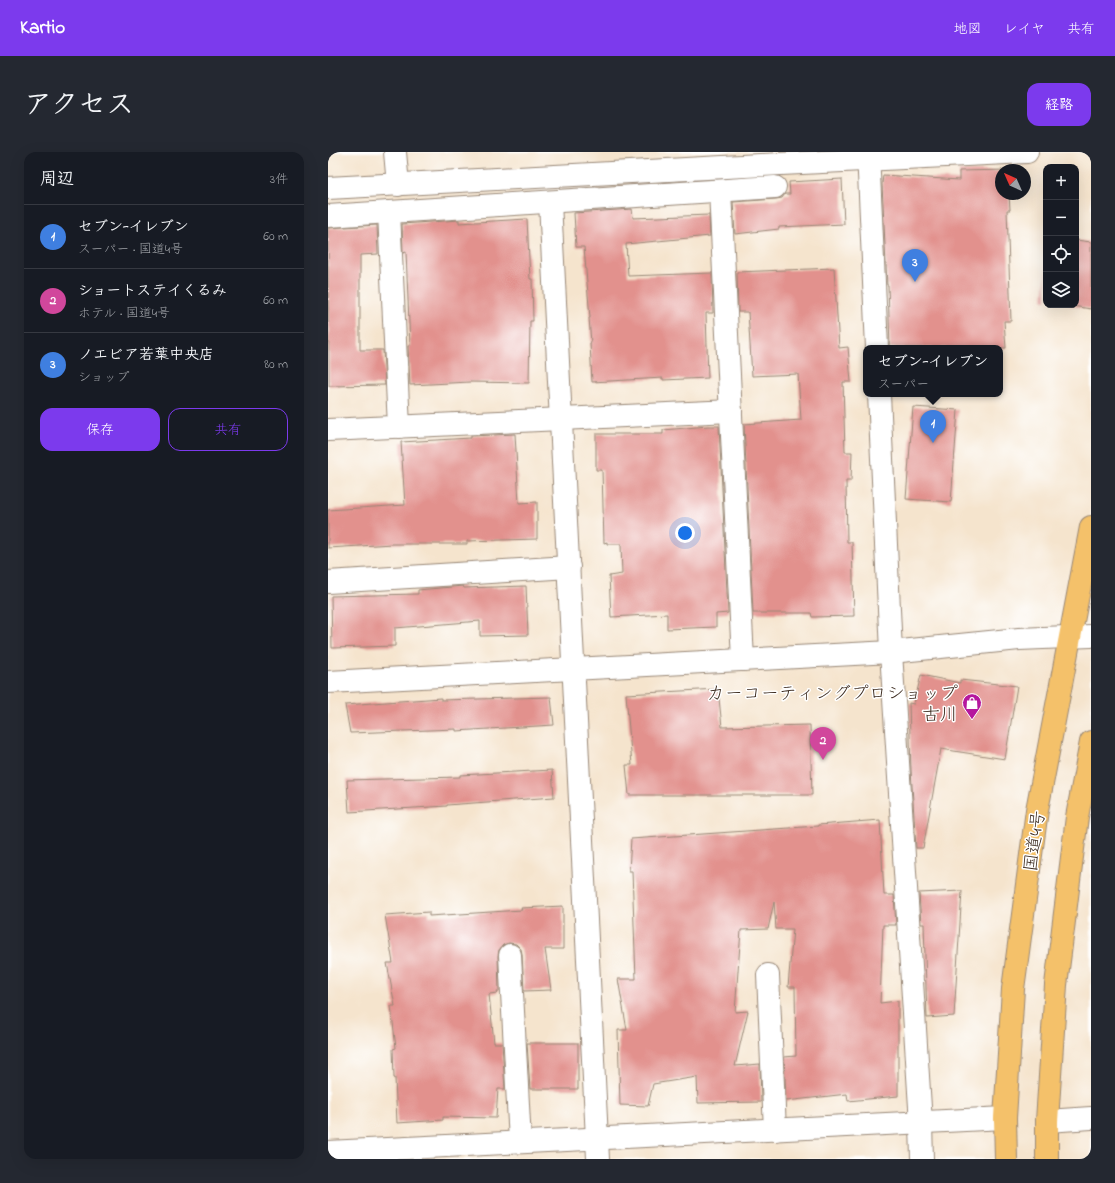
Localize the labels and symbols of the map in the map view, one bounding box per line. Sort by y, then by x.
north arrow [995,164,1031,200]
pin: 3 [902,249,928,282]
pin: 1 [920,410,946,443]
your location [675,523,695,543]
place label: カーコーティングプロショップ 古川 [707,682,958,729]
shop icon: カーコーティングプロショップ 古川 [961,692,983,720]
pin: 2 [810,727,836,760]
street label: 国道4号 [1019,809,1053,873]

